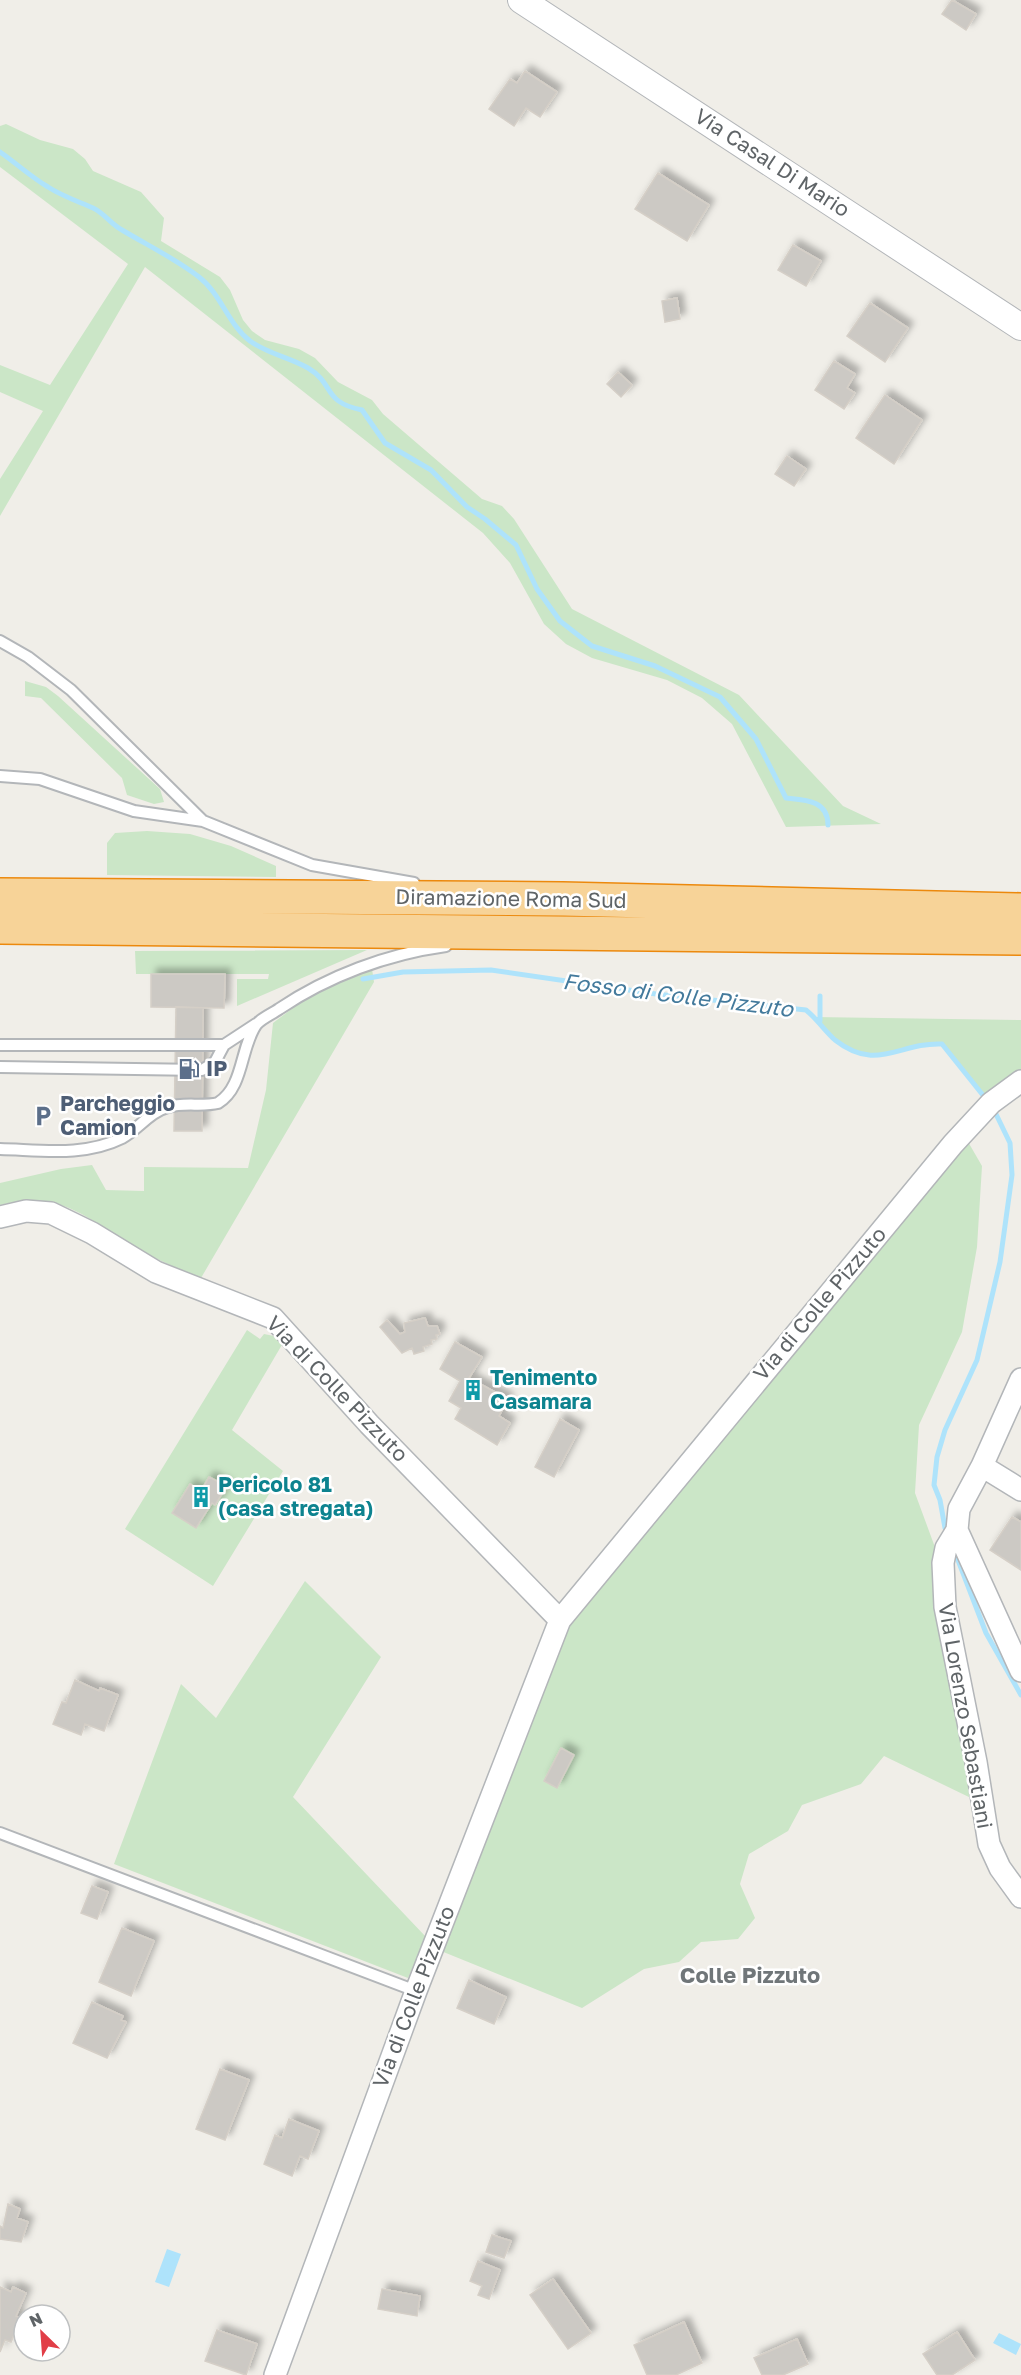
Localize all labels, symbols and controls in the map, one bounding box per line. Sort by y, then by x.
street label: Via Casal Di Mario [690,102,855,222]
street label: Diramazione Roma Sud [395,883,627,913]
water label: Fosso di Colle Pizzuto [561,967,796,1022]
place label: IP [206,1055,227,1081]
fuel station icon: IP [177,1057,201,1081]
place label: Parcheggio Camion [60,1090,175,1140]
parking icon: Parcheggio Camion [31,1104,55,1128]
street label: Via di Colle Pizzuto [747,1221,891,1386]
street label: Via di Colle Pizzuto [261,1310,414,1467]
place label: Tenimento Casamara [490,1364,597,1414]
building icon: Tenimento Casamara [461,1378,485,1402]
place label: Pericolo 81 (casa stregata) [218,1471,373,1521]
building icon: Pericolo 81 (casa stregata) [189,1485,213,1509]
street label: Via Lorenzo Sebastiani [933,1601,999,1831]
street label: Via di Colle Pizzuto [366,1902,460,2091]
district label: Colle Pizzuto [680,1961,820,1988]
north arrow [12,2303,72,2363]
text: N [26,2308,45,2331]

